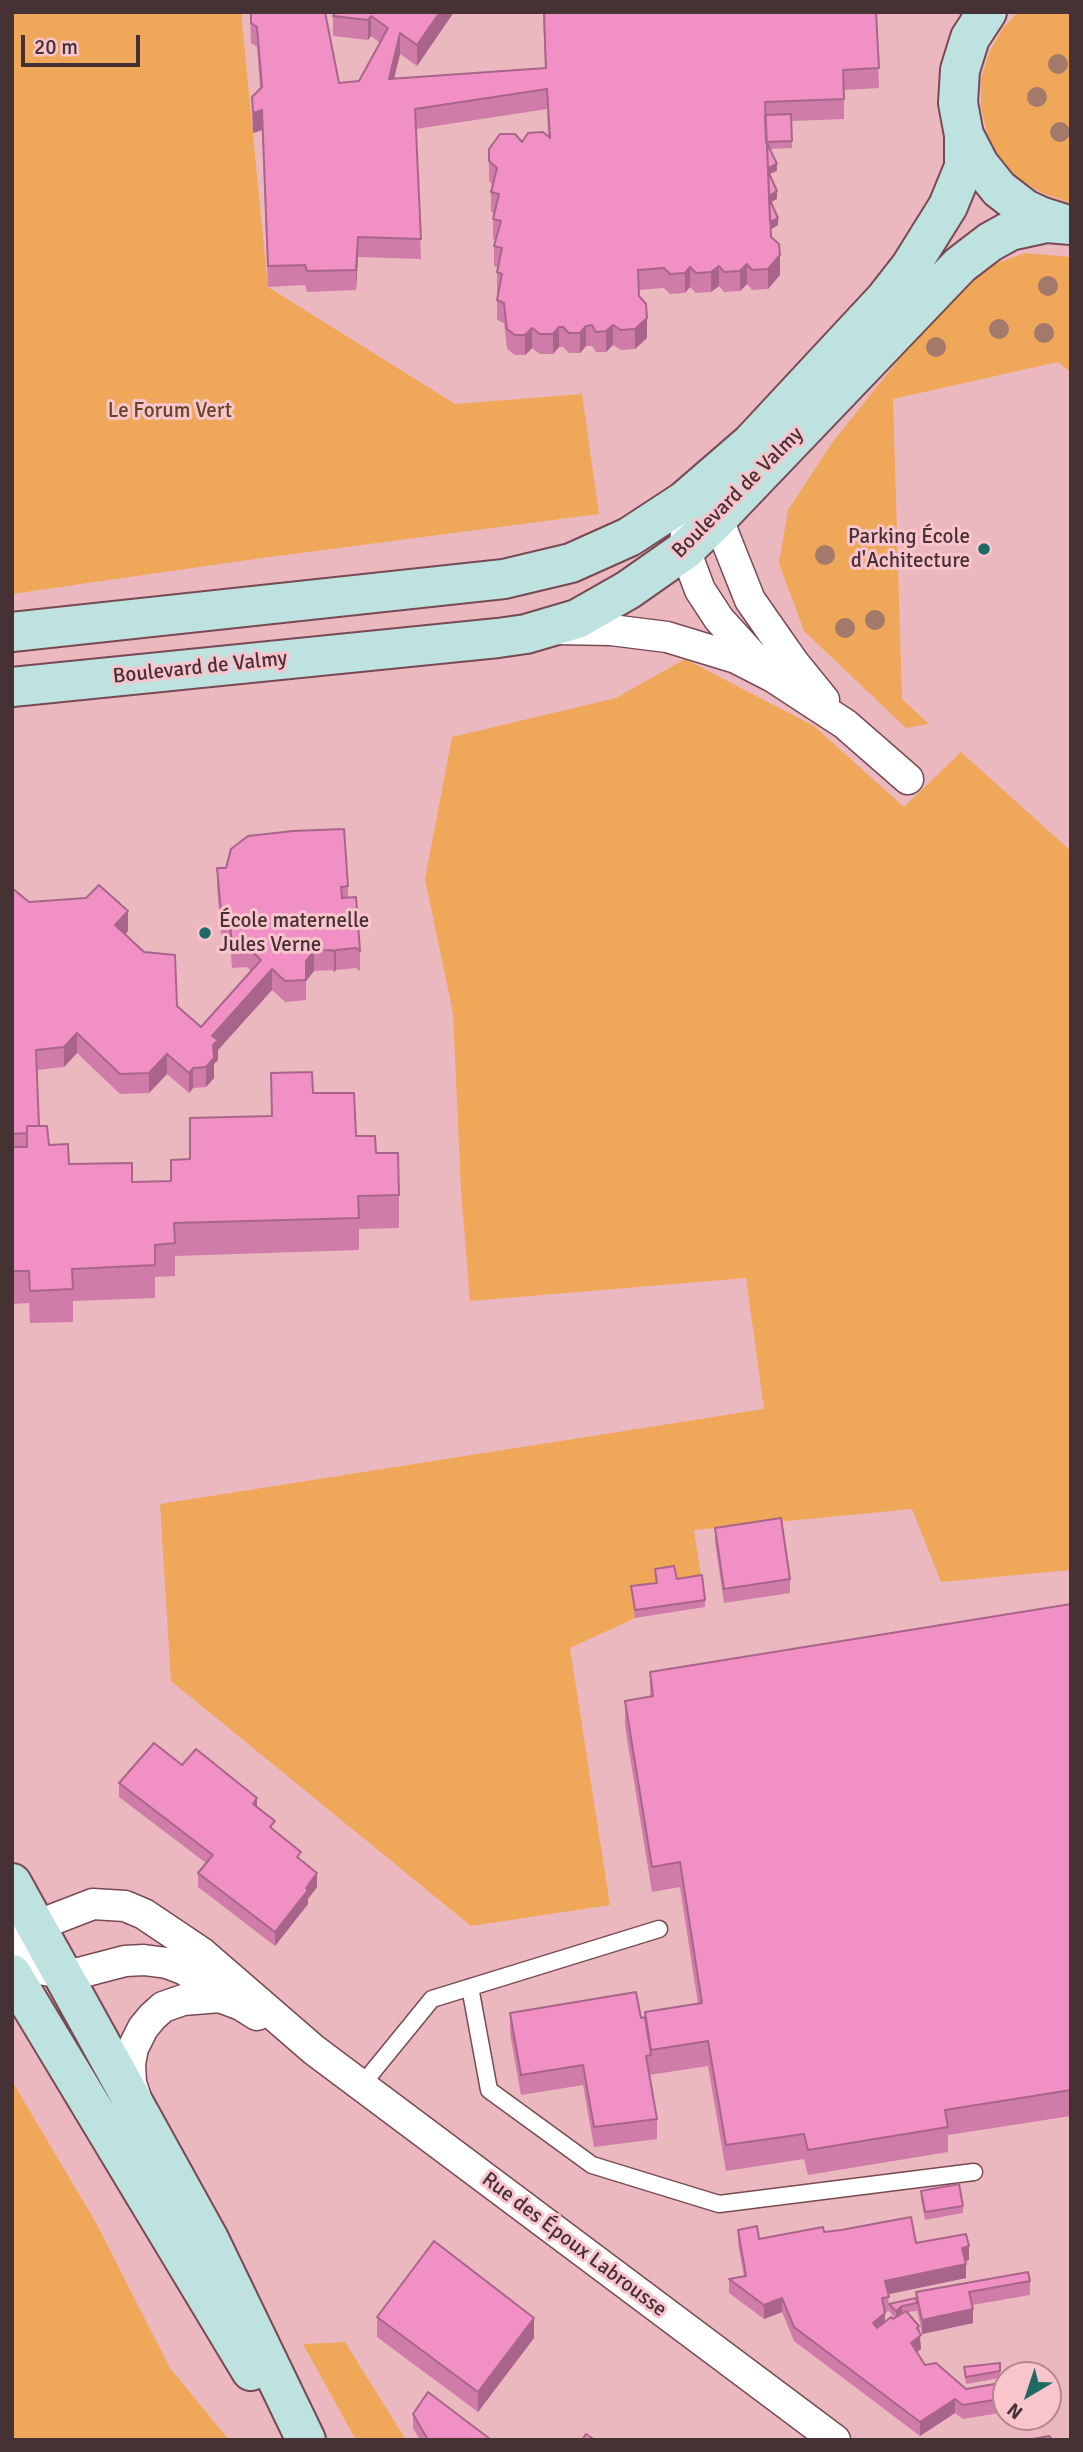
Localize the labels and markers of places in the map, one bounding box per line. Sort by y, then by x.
place label: Parking École d'Achitecture [848,524,970,574]
marker: Parking École d'Achitecture [976,541,992,557]
place label: École maternelle Jules Verne [219,908,369,958]
marker: École maternelle Jules Verne [197,925,213,941]

